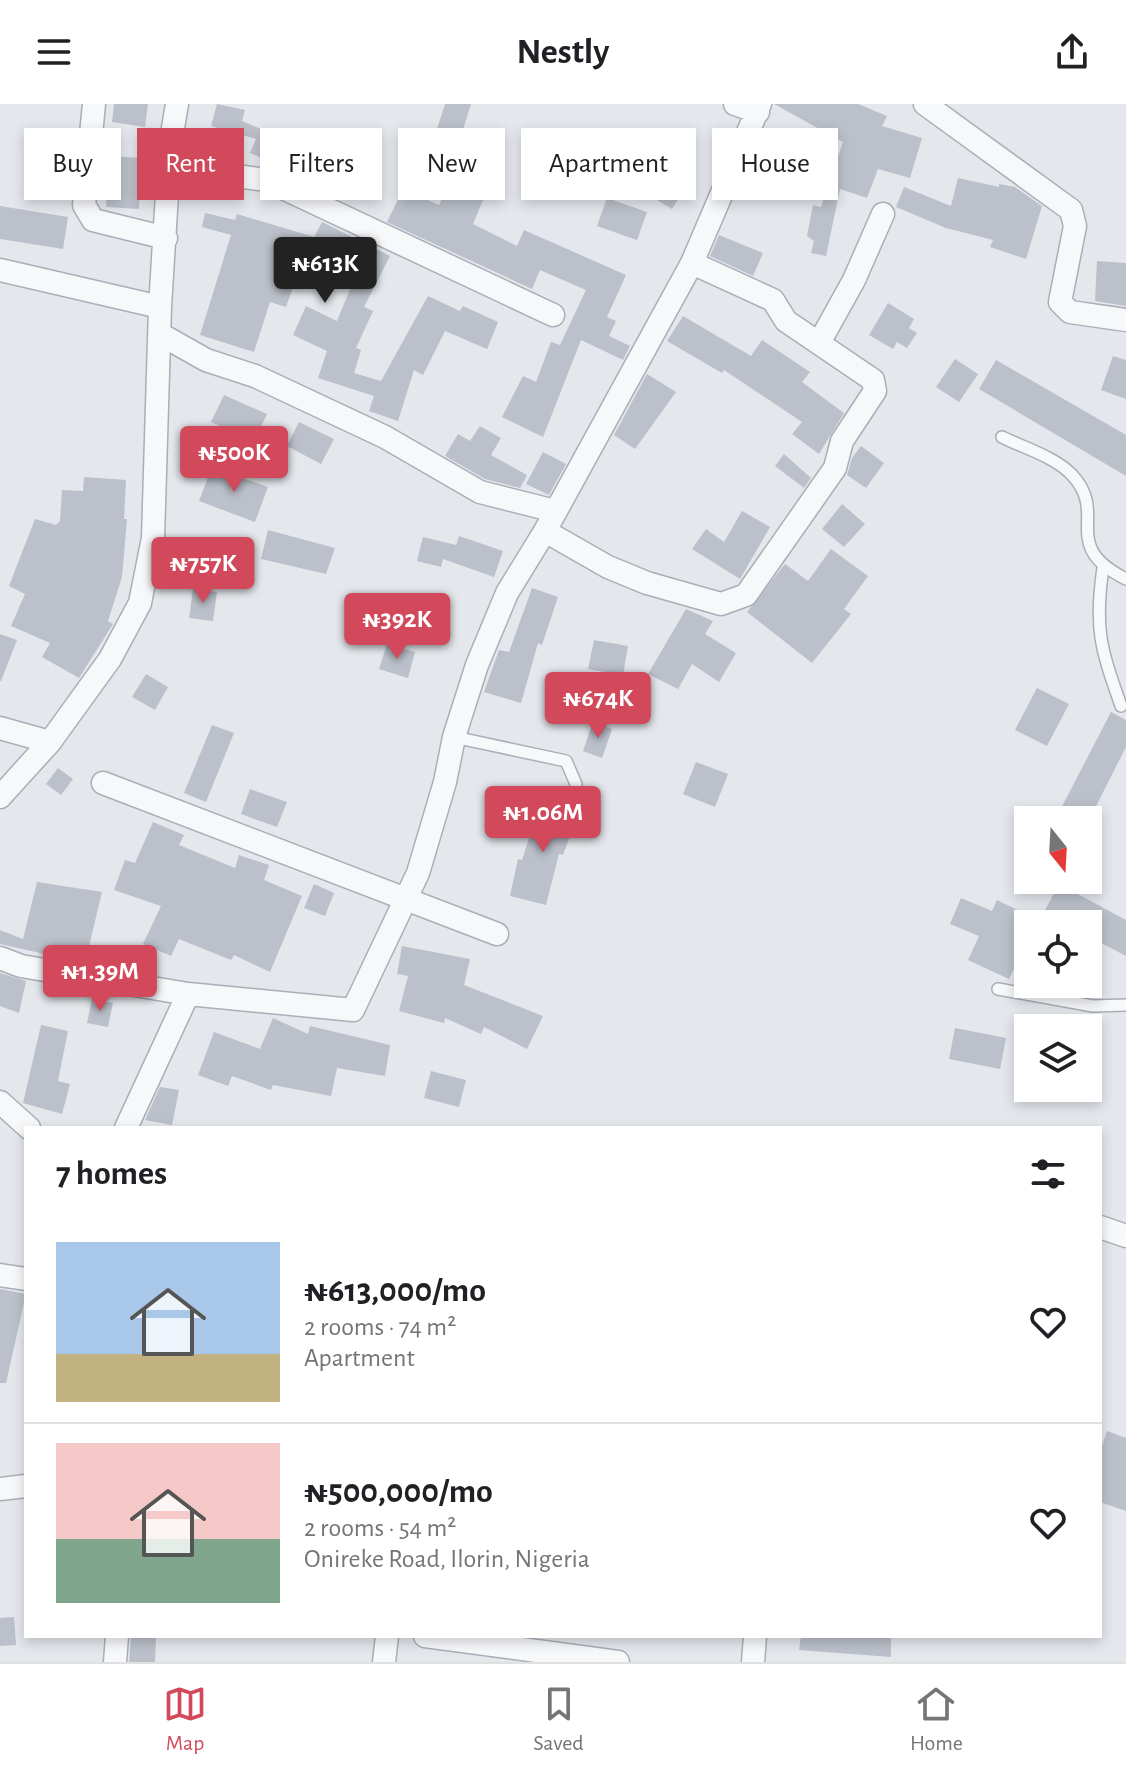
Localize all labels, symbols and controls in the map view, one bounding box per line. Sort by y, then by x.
icon: menu [32,30,76,74]
icon: share [1050,30,1094,74]
text: Nestly [517,34,609,70]
chip: Buy [24,128,121,200]
chip: Rent [137,128,244,200]
chip: Filters [260,128,382,200]
chip: New [398,128,505,200]
chip: Apartment [521,128,696,200]
chip: House [712,128,838,200]
pin: ₦613K [269,237,381,305]
text: ₦613K [292,250,358,276]
pin: ₦500K [178,426,290,494]
text: ₦500K [198,439,270,465]
pin: ₦757K [147,537,259,605]
text: ₦757K [169,550,237,576]
pin: ₦392K [341,593,453,661]
text: ₦392K [362,606,432,632]
pin: ₦674K [542,672,654,740]
text: ₦674K [563,685,633,711]
pin: ₦1.06M [478,786,608,854]
text: ₦1.06M [503,799,583,825]
north arrow [1014,806,1102,894]
map controls [1014,806,1102,1102]
button: locate [1014,910,1102,998]
pin: ₦1.39M [35,945,165,1013]
text: ₦1.39M [61,958,139,984]
button: layers [1014,1014,1102,1102]
icon: filters [1026,1152,1070,1196]
text: 7 homes [56,1157,167,1191]
icon: home [120,1274,216,1370]
text: ₦613,000/mo [304,1274,486,1308]
icon: heart [1026,1300,1070,1344]
text: 2 rooms · 74 m² [304,1314,456,1340]
text: Apartment [304,1345,415,1371]
icon: home [120,1475,216,1571]
text: ₦500,000/mo [304,1475,493,1509]
icon: heart [1026,1501,1070,1545]
text: 2 rooms · 54 m² [304,1515,456,1541]
text: Onireke Road, Ilorin, Nigeria [304,1546,590,1572]
tab: Map [163,1682,207,1756]
tab: Saved [533,1682,584,1756]
tab: Home [910,1682,963,1756]

